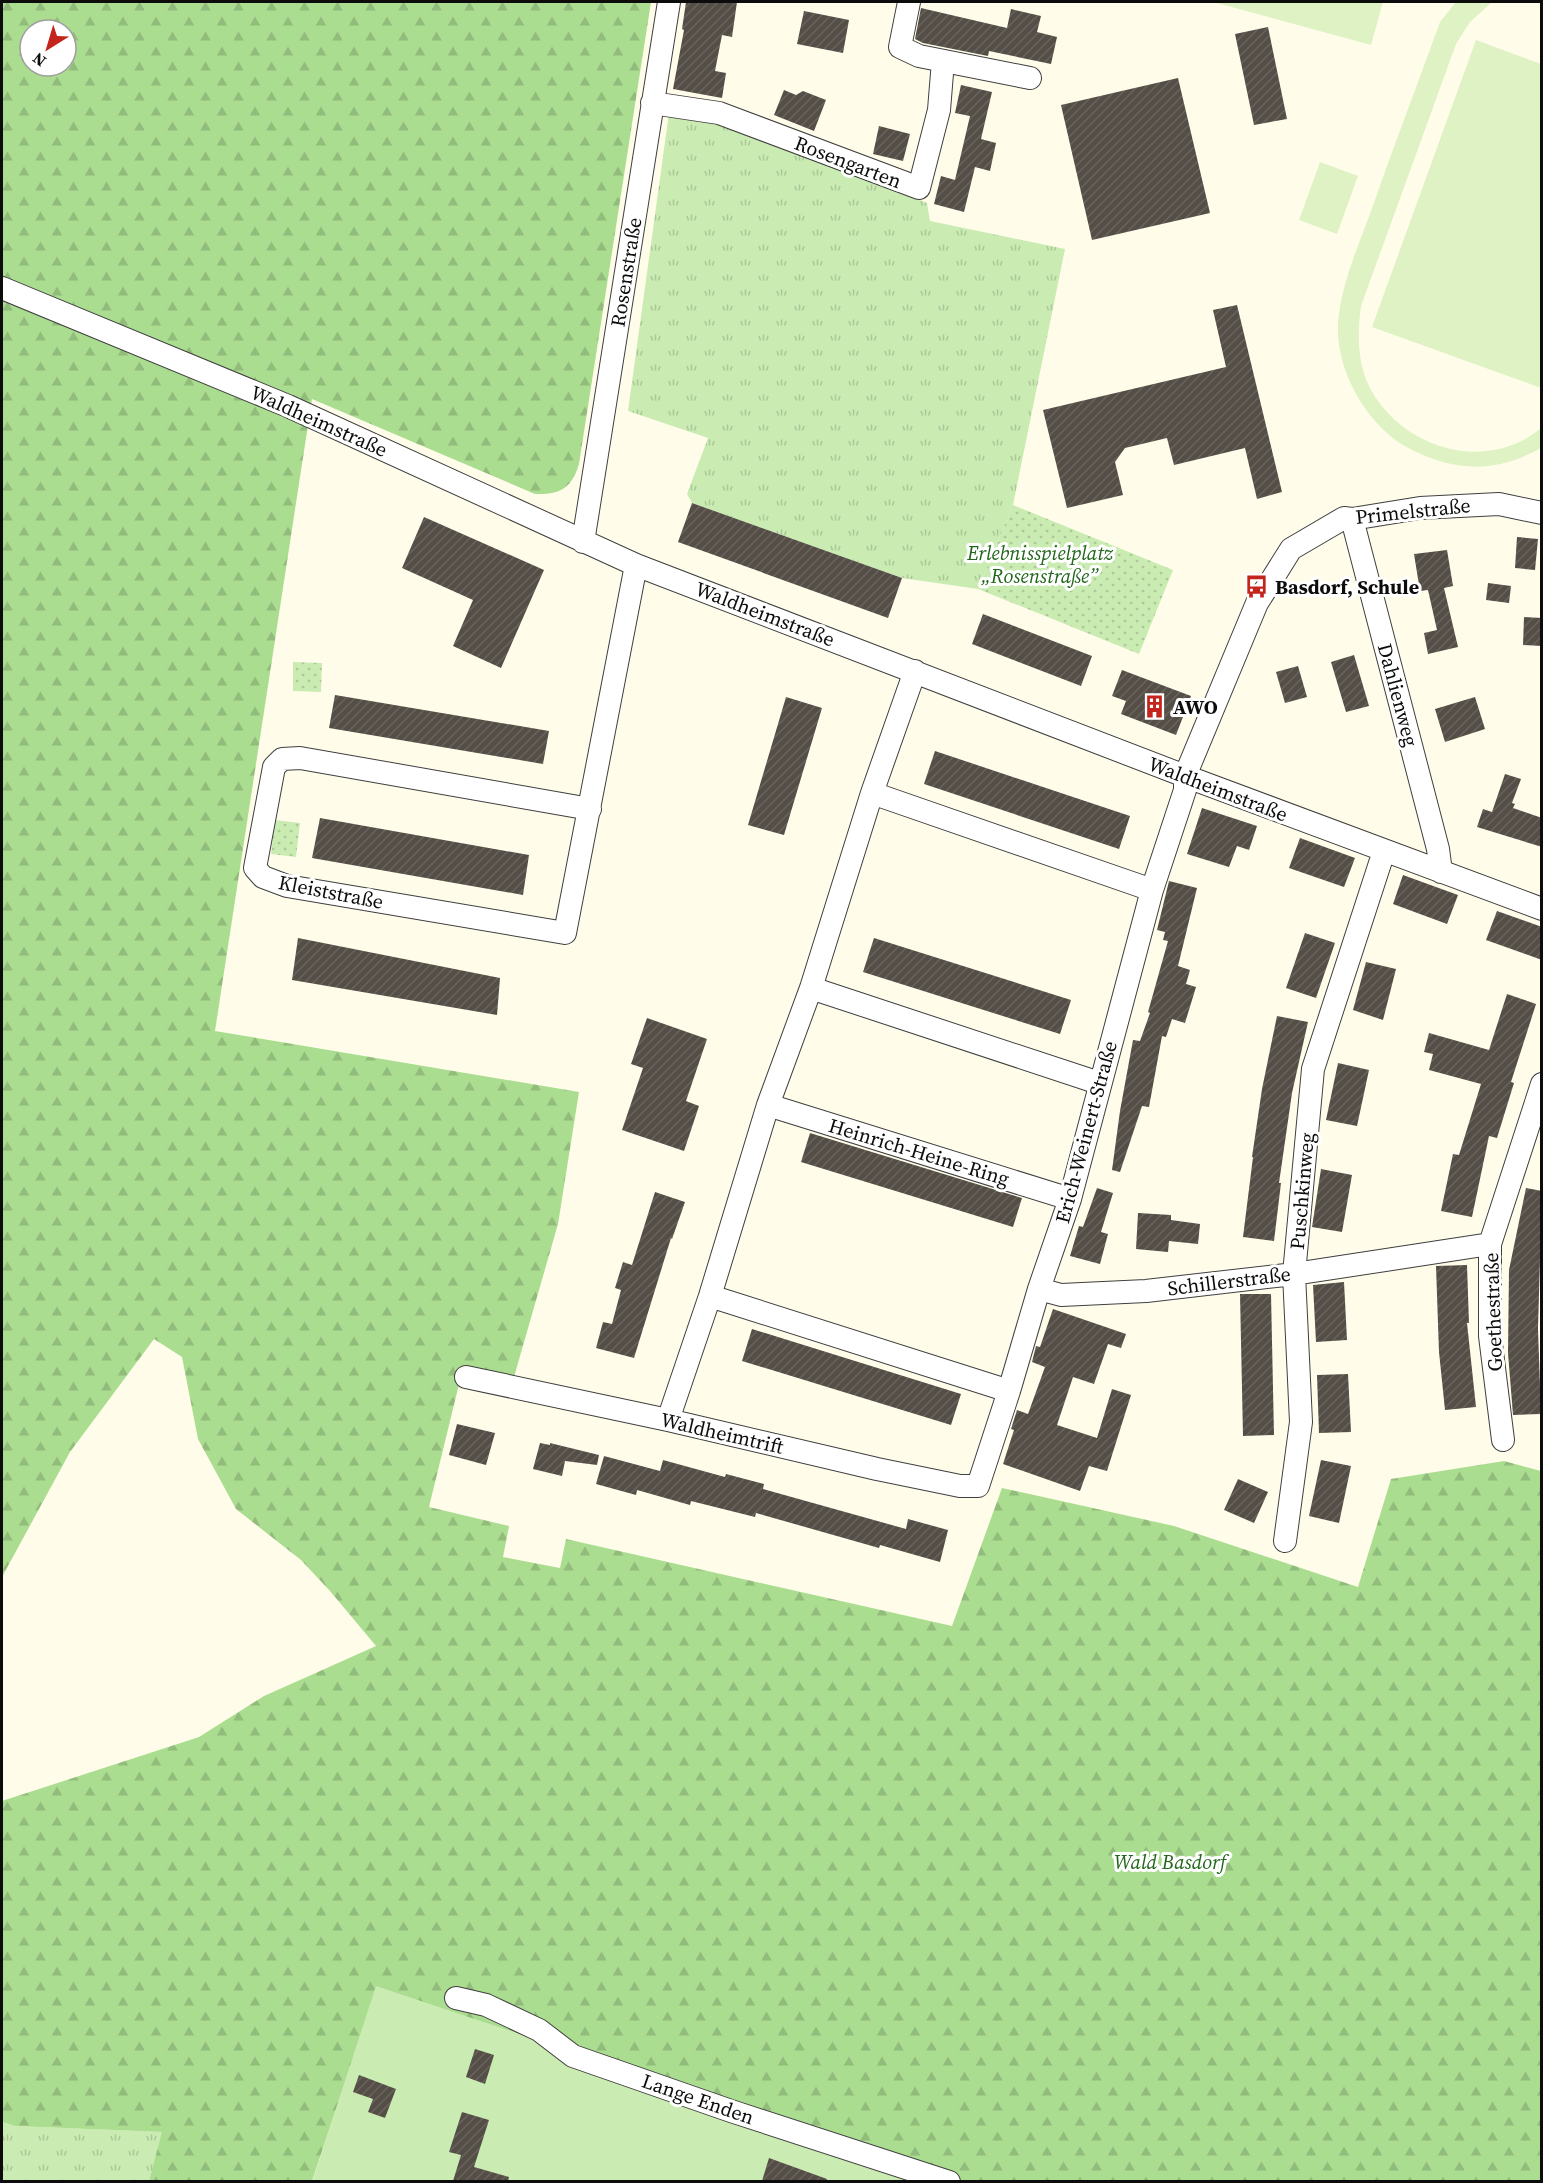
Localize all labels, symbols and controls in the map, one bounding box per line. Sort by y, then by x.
north arrow [18,18,78,78]
text: N [27,47,50,72]
street label: Rosengarten [790,129,906,195]
street label: Rosenstraße [604,215,648,329]
street label: Waldheimstraße [246,378,392,464]
street label: Primelstraße [1354,491,1472,531]
park label: Erlebnisspielplatz „Rosenstraße” [966,539,1114,590]
place label: Basdorf, Schule [1275,573,1419,601]
bus stop icon: Basdorf, Schule [1244,574,1270,600]
street label: Waldheimstraße [691,575,839,653]
street label: Dahlienweg [1371,640,1425,750]
place label: AWO [1173,693,1218,721]
building icon: AWO [1142,694,1168,720]
street label: Waldheimstraße [1144,750,1292,828]
street label: Kleiststraße [276,868,386,916]
street label: Erich-Weinert-Straße [1048,1038,1124,1226]
street label: Heinrich-Heine-Ring [825,1111,1013,1193]
street label: Puschkinweg [1283,1131,1321,1251]
street label: Goethestraße [1477,1252,1509,1372]
street label: Schillerstraße [1166,1260,1292,1302]
street label: Waldheimtrift [658,1405,786,1461]
park label: Wald Basdorf [1114,1848,1230,1876]
street label: Lange Enden [638,2067,758,2131]

